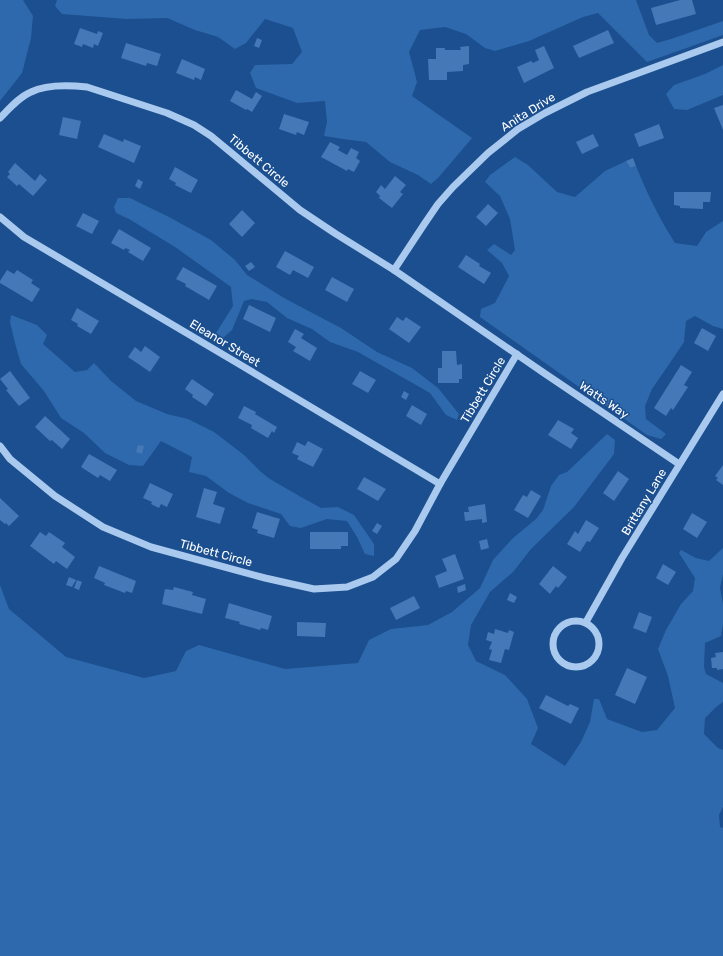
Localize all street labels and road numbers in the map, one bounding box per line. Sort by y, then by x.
street label: Anita Drive [498,90,558,134]
street label: Tibbett Circle [226,132,292,191]
street label: Eleanor Street [187,316,263,370]
street label: Tibbett Circle [458,354,508,426]
street label: Watts Way [577,378,632,422]
street label: Brittany Lane [619,466,670,538]
street label: Tibbett Circle [178,537,254,570]

